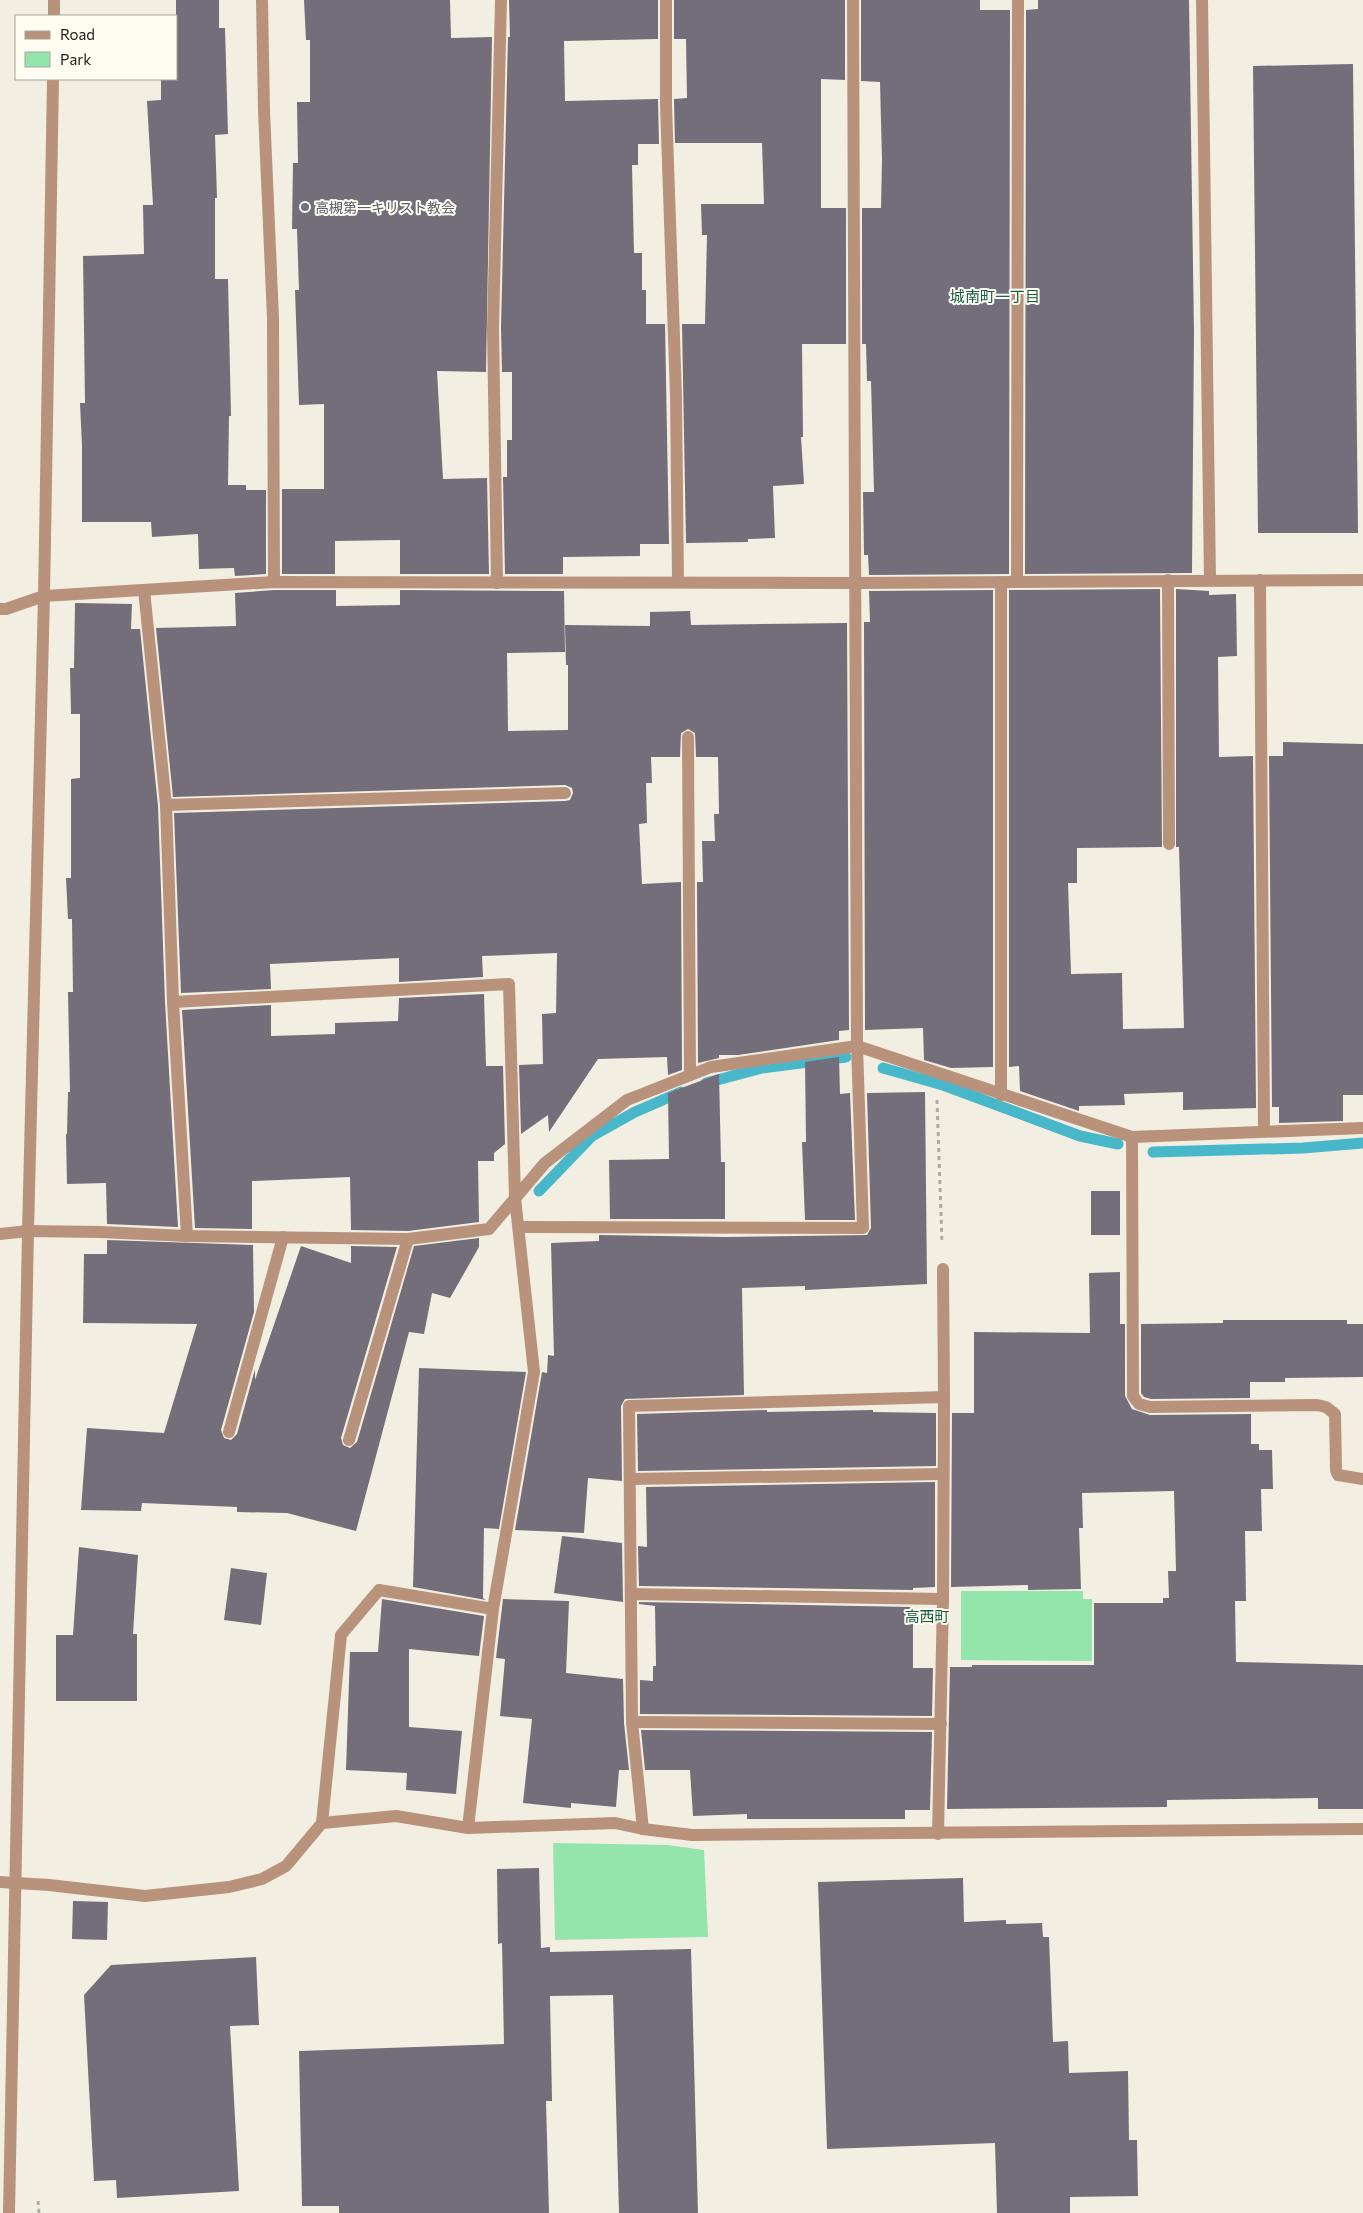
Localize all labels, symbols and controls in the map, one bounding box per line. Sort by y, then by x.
legend [15,15,178,80]
text: Road [60,25,95,43]
text: Park [60,50,91,68]
place label: 高槻第一キリスト教会 [315,199,455,216]
marker: 高槻第一キリスト教会 [299,201,311,213]
district label: 城南町一丁目 [950,287,1040,305]
district label: 高西町 [904,1607,950,1625]

